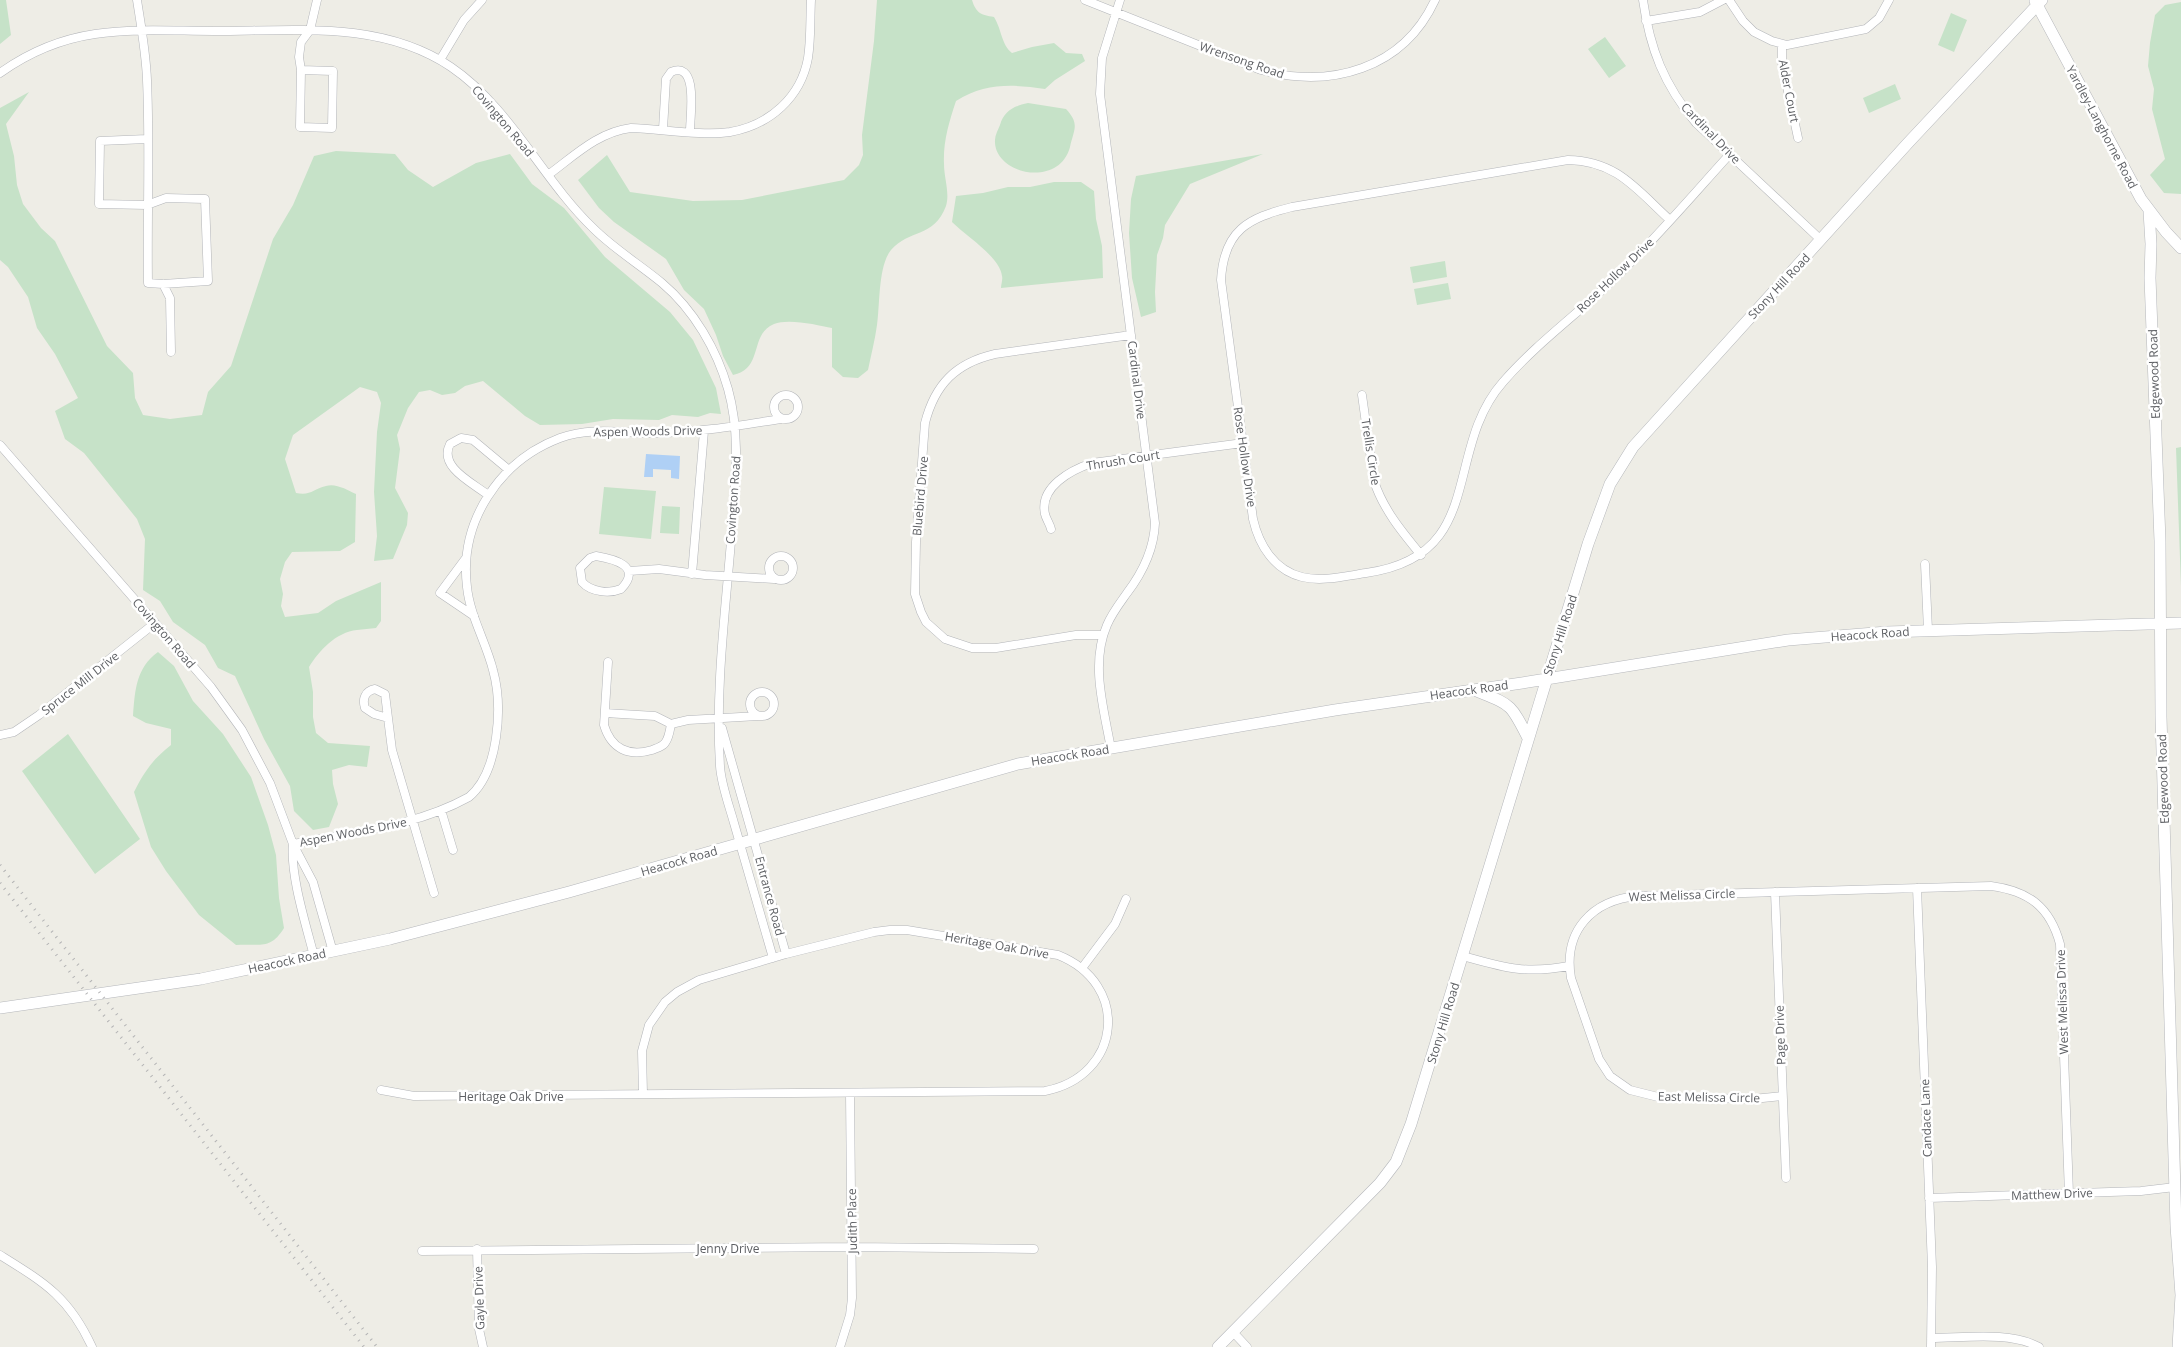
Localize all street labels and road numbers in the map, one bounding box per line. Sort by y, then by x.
street label: Wrensong Road [1197,38,1287,82]
street label: Alder Court [1775,58,1803,124]
street label: Yardley-Langhorne Road [2062,62,2142,192]
street label: Covington Road [468,82,538,160]
street label: Cardinal Drive [1677,99,1745,168]
street label: Rose Hollow Drive [1573,234,1658,316]
street label: Stony Hill Road [1744,249,1814,323]
street label: Edgewood Road [2144,329,2164,419]
street label: Cardinal Drive [1124,340,1150,421]
street label: Rose Hollow Drive [1230,406,1261,509]
street label: Trellis Circle [1357,417,1385,487]
street label: Aspen Woods Drive [593,422,703,440]
street label: Thrush Court [1085,446,1161,474]
street label: Covington Road [721,455,745,545]
street label: Bluebird Drive [908,455,932,537]
street label: Stony Hill Road [1539,592,1581,678]
street label: Covington Road [129,594,199,672]
street label: Heacock Road [1830,623,1910,645]
street label: Spruce Mill Drive [38,647,123,719]
street label: Heacock Road [1429,676,1509,704]
street label: Edgewood Road [2153,734,2173,824]
street label: Heacock Road [1030,740,1110,770]
street label: Aspen Woods Drive [298,813,408,851]
street label: Heacock Road [639,842,719,880]
street label: Entrance Road [751,854,789,938]
street label: West Melissa Circle [1628,885,1736,905]
street label: Heritage Oak Drive [944,927,1051,963]
street label: Heacock Road [247,944,327,978]
street label: West Melissa Drive [2052,949,2072,1055]
street label: Stony Hill Road [1423,980,1463,1066]
street label: Page Drive [1770,1005,1790,1065]
street label: Candace Lane [1916,1078,1936,1157]
street label: Heritage Oak Drive [458,1088,564,1105]
street label: East Melissa Circle [1658,1088,1761,1106]
street label: Matthew Drive [2011,1184,2093,1204]
street label: Judith Place [843,1188,861,1255]
street label: Jenny Drive [695,1240,760,1257]
street label: Gayle Drive [469,1266,489,1330]

